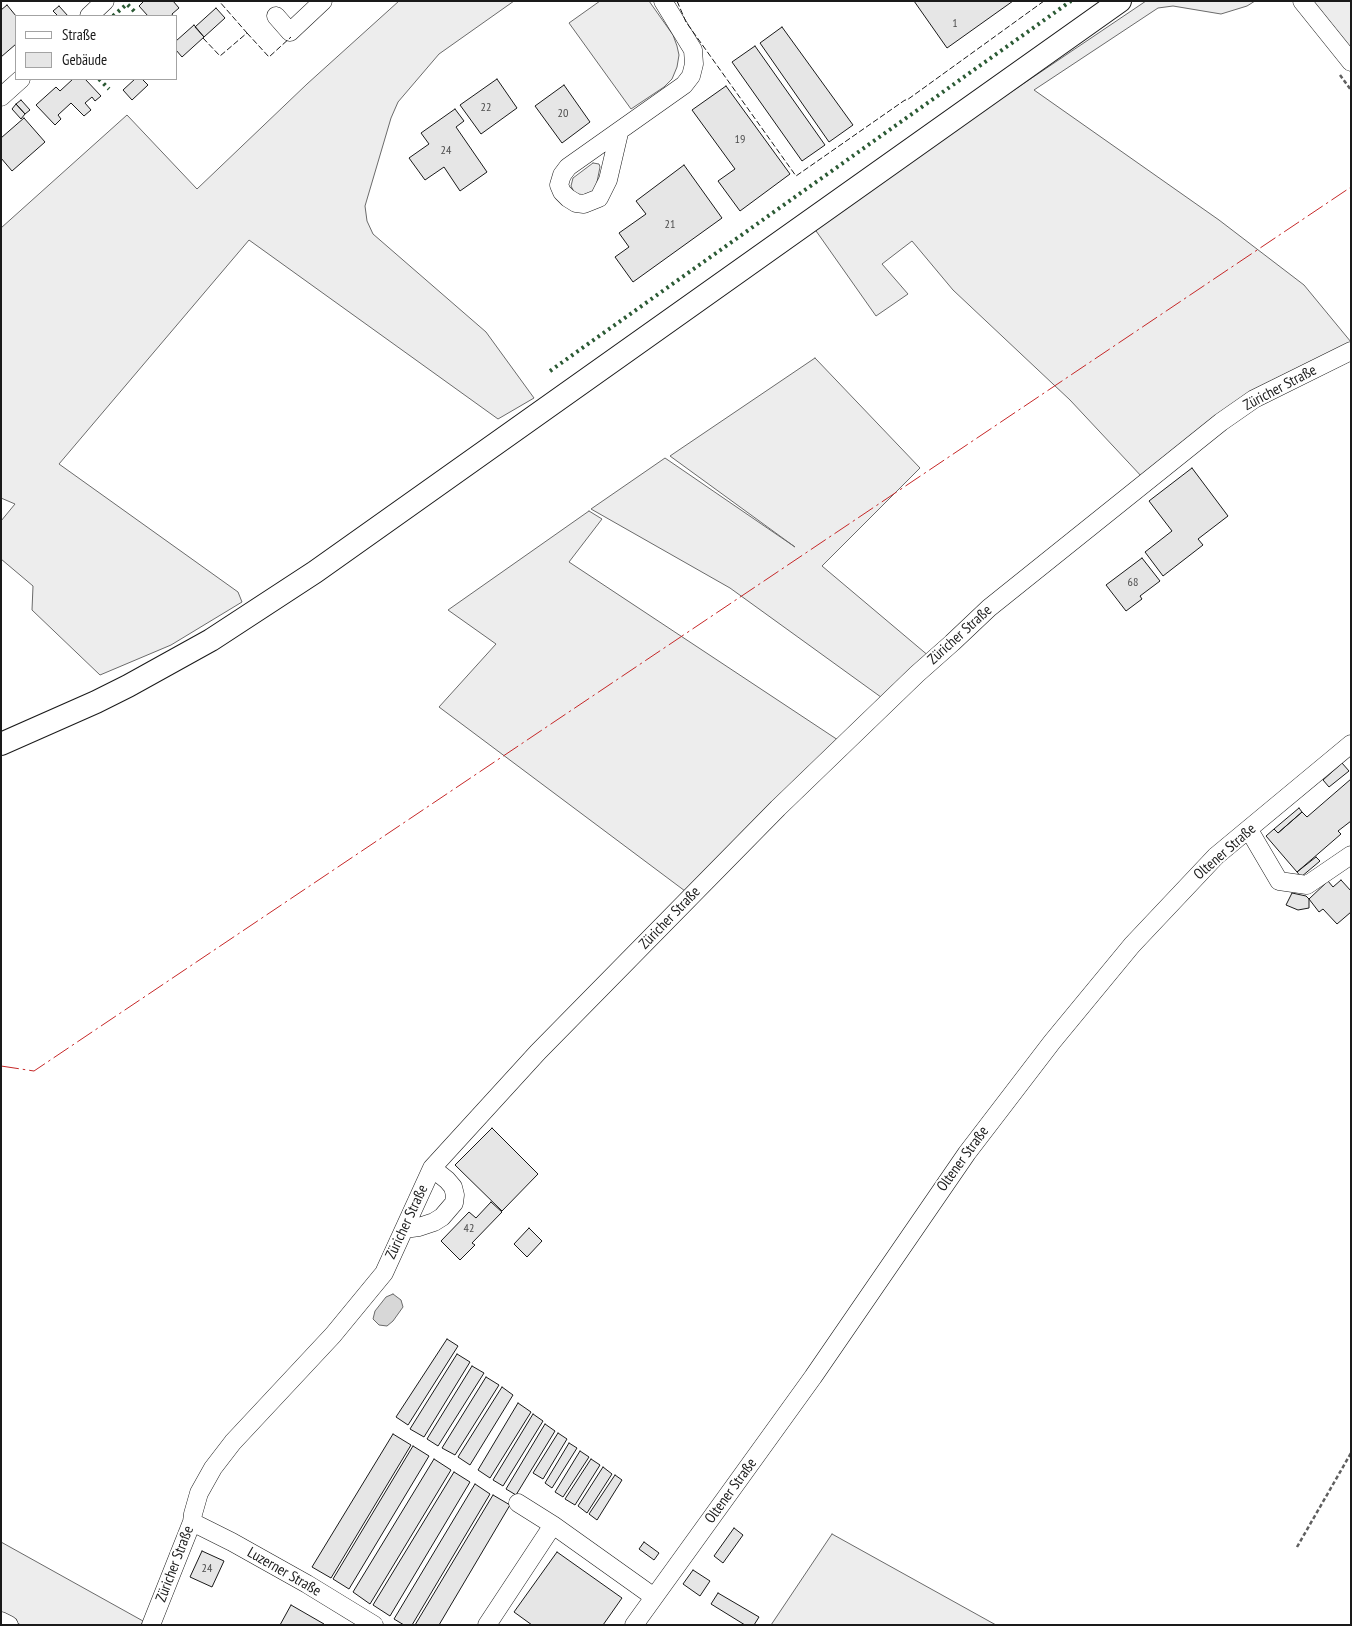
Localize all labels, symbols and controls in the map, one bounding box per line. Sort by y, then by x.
legend [15,15,178,80]
house number: 1 [952,17,958,31]
text: Straße [62,25,96,44]
text: Gebäude [62,50,107,69]
house number: 22 [481,101,491,115]
house number: 20 [558,107,568,121]
house number: 19 [735,133,745,147]
house number: 24 [441,144,451,158]
house number: 21 [665,218,675,232]
street label: Züricher Straße [1240,361,1320,415]
house number: 68 [1128,576,1138,590]
street label: Züricher Straße [924,602,996,668]
street label: Oltener Straße [1190,820,1260,884]
street label: Züricher Straße [636,883,704,953]
street label: Oltener Straße [933,1123,993,1195]
street label: Züricher Straße [382,1182,432,1262]
house number: 42 [464,1222,474,1236]
street label: Oltener Straße [701,1455,761,1527]
street label: Züricher Straße [152,1523,198,1605]
street label: Luzerner Straße [244,1544,324,1600]
house number: 24 [202,1562,212,1576]

